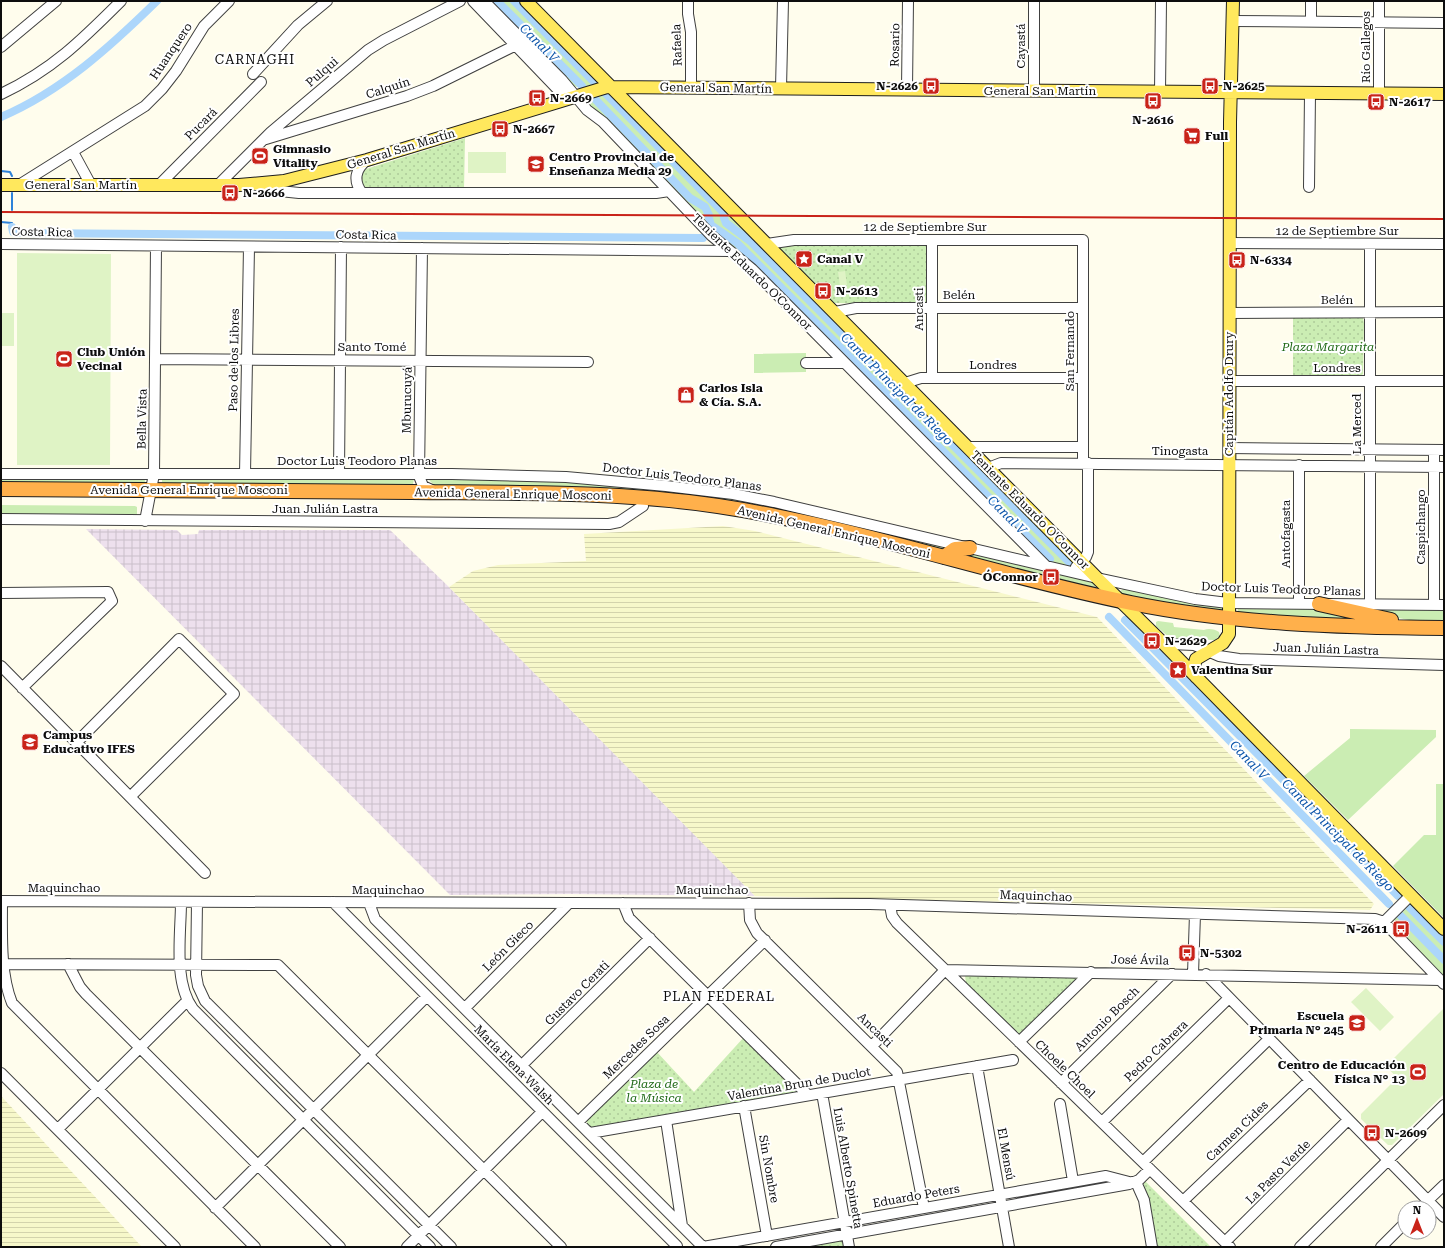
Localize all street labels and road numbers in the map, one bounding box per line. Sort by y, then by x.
street label: Río Gallegos [1359,11,1373,83]
street label: Huanquero [147,20,195,82]
street label: Rafaela [669,23,685,66]
street label: Rosario [888,23,902,67]
street label: Cayastá [1014,23,1028,68]
street label: Pulqui [303,54,341,90]
street label: Calquín [364,74,412,102]
street label: General San Martín [660,80,773,96]
street label: General San Martín [984,84,1096,98]
street label: Pucará [182,105,220,143]
street label: General San Martín [345,126,457,172]
street label: General San Martín [25,178,137,192]
street label: Teniente Eduardo O'Connor [689,211,815,333]
street label: 12 de Septiembre Sur [863,220,987,234]
street label: Costa Rica [11,224,73,240]
street label: 12 de Septiembre Sur [1275,224,1399,238]
street label: Costa Rica [335,227,397,243]
street label: Ancasti [912,287,926,331]
street label: Belén [943,288,976,302]
street label: Belén [1321,293,1354,307]
street label: Paso de los Libres [226,308,242,412]
street label: San Fernando [1063,311,1077,391]
street label: Capitán Adolfo Drury [1222,331,1236,456]
street label: Santo Tomé [338,340,407,354]
street label: Londres [969,358,1017,372]
street label: Londres [1313,361,1361,375]
street label: Mburucuyá [399,366,415,433]
street label: Bella Vista [134,388,150,449]
street label: La Merced [1350,393,1364,454]
street label: Tinogasta [1152,444,1209,458]
street label: Teniente Eduardo O'Connor [968,448,1092,572]
street label: Doctor Luis Teodoro Planas [277,454,437,468]
street label: Doctor Luis Teodoro Planas [602,460,763,494]
street label: Avenida General Enrique Mosconi [90,483,288,497]
street label: Avenida General Enrique Mosconi [414,485,612,503]
street label: Caspichango [1414,489,1428,565]
street label: Antofagasta [1279,499,1293,568]
street label: Juan Julián Lastra [272,502,378,516]
street label: Avenida General Enrique Mosconi [736,503,932,561]
street label: Doctor Luis Teodoro Planas [1201,579,1361,599]
street label: Juan Julián Lastra [1273,640,1380,658]
street label: Maquinchao [28,881,100,895]
street label: Maquinchao [352,883,424,897]
street label: Maquinchao [676,883,748,897]
street label: Maquinchao [999,888,1073,904]
street label: León Gieco [480,918,536,974]
street label: José Ávila [1111,952,1170,968]
street label: Gustavo Cerati [542,958,612,1028]
street label: Antonio Bosch [1072,984,1142,1054]
street label: Ancasti [855,1010,896,1050]
street label: Mercedes Sosa [600,1012,672,1082]
street label: Pedro Cabrera [1121,1017,1191,1085]
street label: María Elena Walsh [471,1022,557,1108]
street label: Choele Choel [1032,1037,1098,1101]
street label: Valentina Brun de Duclot [726,1064,872,1104]
street label: Carmen Cides [1203,1098,1271,1164]
street label: Luis Alberto Spinetta [830,1106,866,1230]
street label: El Mensú [994,1127,1018,1182]
street label: Sin Nombre [756,1134,782,1205]
street label: La Pasto Verde [1243,1137,1313,1207]
street label: Eduardo Peters [871,1181,961,1211]

